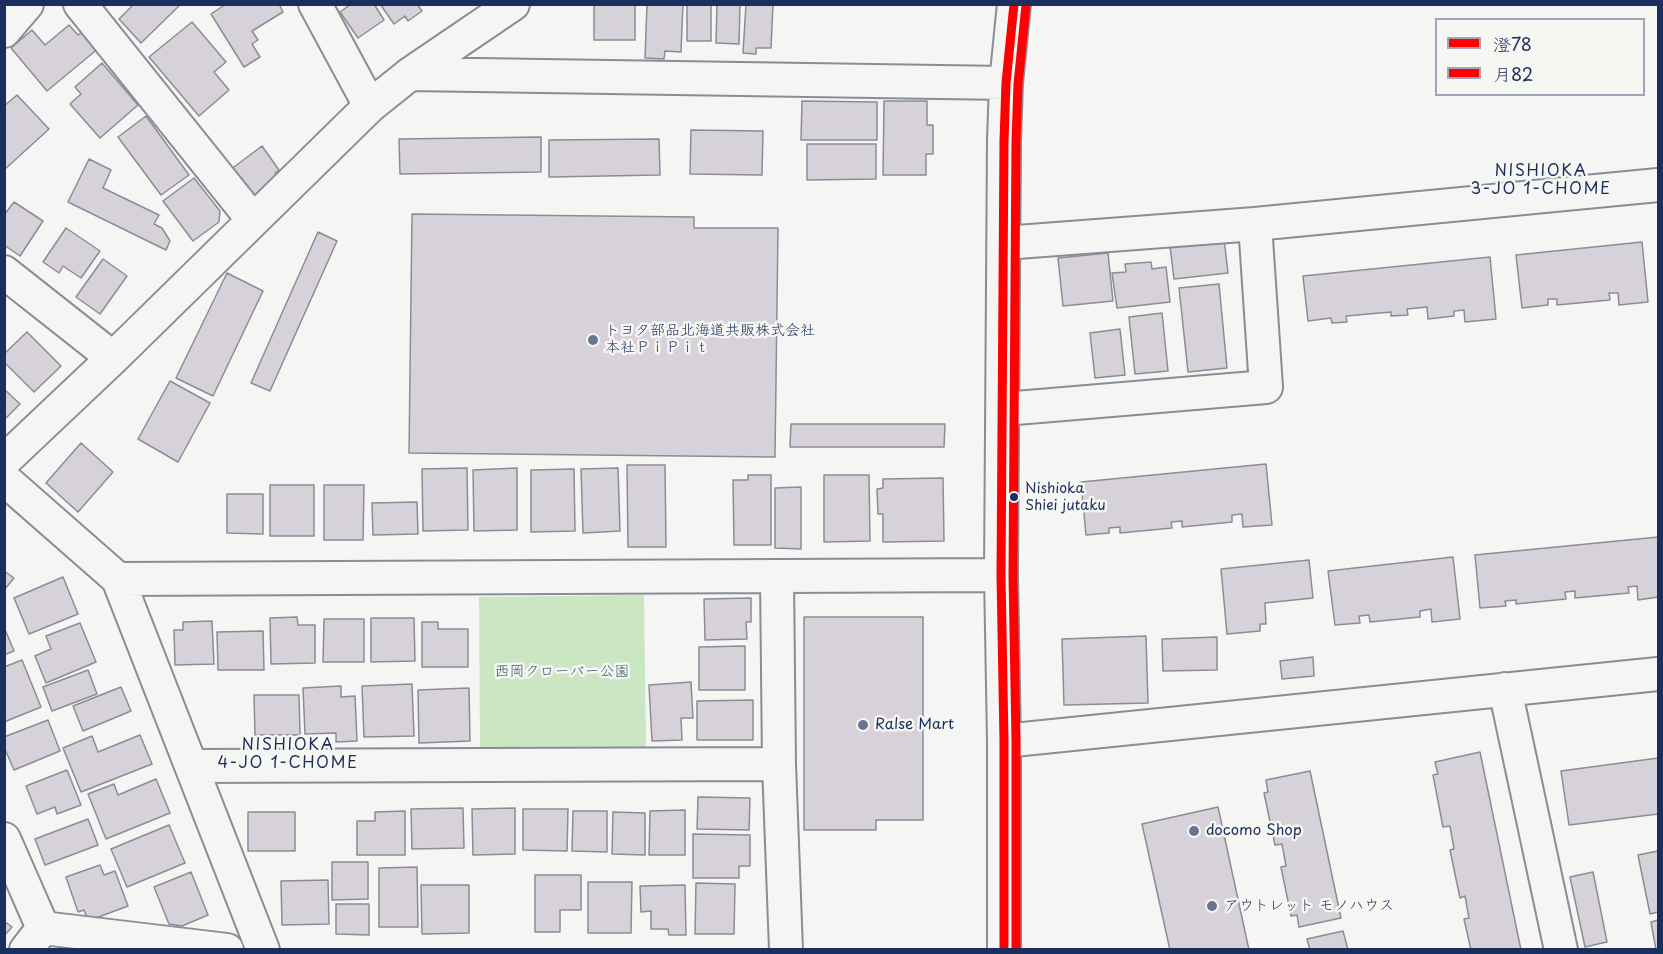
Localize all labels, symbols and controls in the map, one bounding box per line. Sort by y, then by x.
legend [1435,18,1645,96]
text: 澄78 [1493,30,1532,57]
text: 月82 [1493,60,1533,87]
district label: NISHIOKA 3-JO 1-CHOME [1470,162,1612,200]
place label: トヨタ部品北海道共販株式会社 本社ＰｉＰｉｔ [605,322,815,357]
marker: トヨタ部品北海道共販株式会社 本社ＰｉＰｉｔ [586,333,600,347]
place label: Nishioka Shiei jutaku [1025,481,1106,514]
marker: Nishioka Shiei jutaku [1008,491,1020,503]
park label: 西岡クローバー公園 [495,663,629,681]
place label: Ralse Mart [875,716,954,734]
marker: Ralse Mart [856,718,870,732]
district label: NISHIOKA 4-JO 1-CHOME [217,736,359,774]
place label: docomo Shop [1206,822,1302,840]
marker: docomo Shop [1187,824,1201,838]
place label: アウトレット モノハウス [1224,897,1394,915]
marker: アウトレット モノハウス [1205,899,1219,913]

